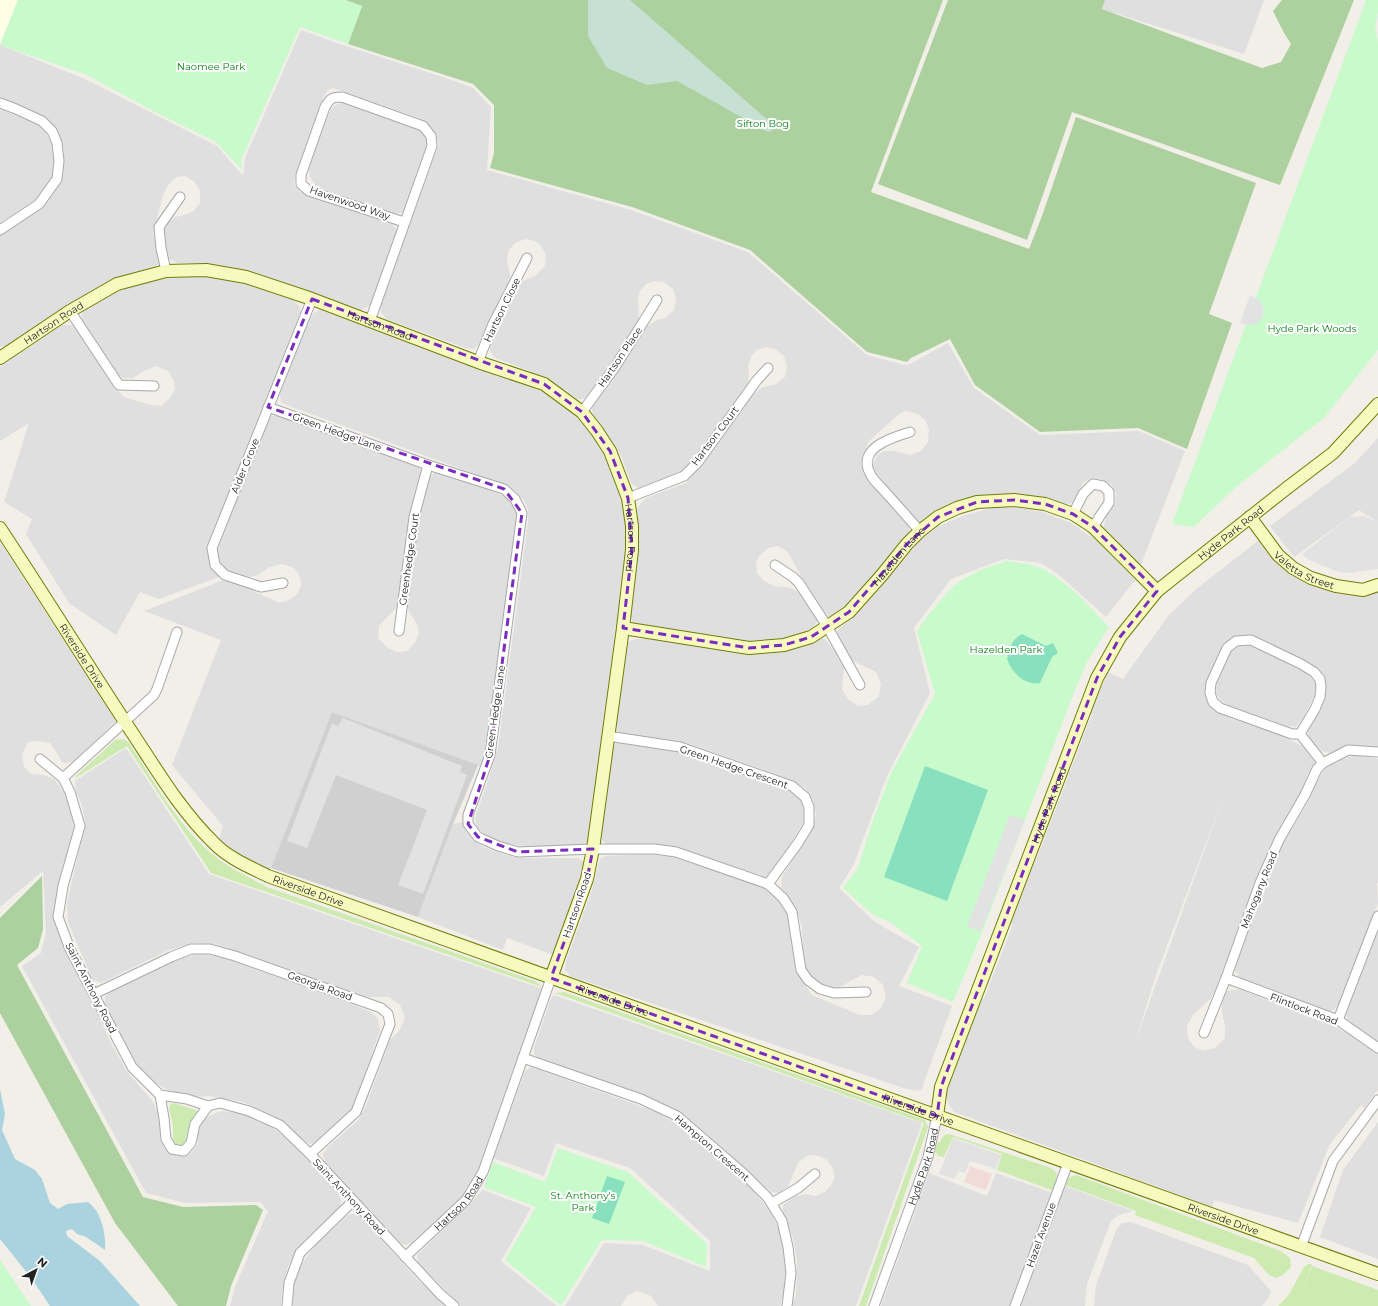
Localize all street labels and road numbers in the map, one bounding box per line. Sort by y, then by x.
street label: Havenwood Way [308,183,392,223]
street label: Hartson Close [481,276,523,344]
street label: Hartson Road [21,298,86,347]
street label: Hartson Road [345,306,414,343]
street label: Hartson Place [595,324,645,390]
street label: Hartson Court [688,404,742,468]
street label: Green Hedge Lane [291,410,383,454]
street label: Alder Grove [228,437,262,495]
street label: Hartson Road [622,502,639,573]
street label: Hyde Park Road [1195,503,1266,563]
street label: Greenhedge Court [396,512,422,606]
street label: Hazelden Lane [869,523,927,588]
street label: Valetta Street [1271,548,1336,592]
street label: Riverside Drive [57,621,108,691]
street label: Green Hedge Lane [482,664,508,760]
street label: Green Hedge Crescent [678,742,790,792]
street label: Hyde Park Road [1028,765,1069,845]
street label: Mahogany Road [1238,850,1280,930]
street label: Hartson Road [560,870,594,940]
street label: Riverside Drive [271,872,346,909]
street label: Saint Anthony Road [63,941,119,1035]
street label: Georgia Road [286,968,354,1004]
street label: Riverside Drive [576,981,651,1019]
street label: Flintlock Road [1268,990,1340,1028]
street label: Riverside Drive [881,1091,956,1128]
street label: Hampton Crescent [672,1112,752,1184]
street label: Hyde Park Road [905,1127,941,1207]
street label: Saint Anthony Road [310,1156,388,1238]
street label: Hartson Road [431,1174,486,1233]
street label: Riverside Drive [1186,1200,1261,1237]
street label: Hazel Avenue [1023,1201,1059,1269]

